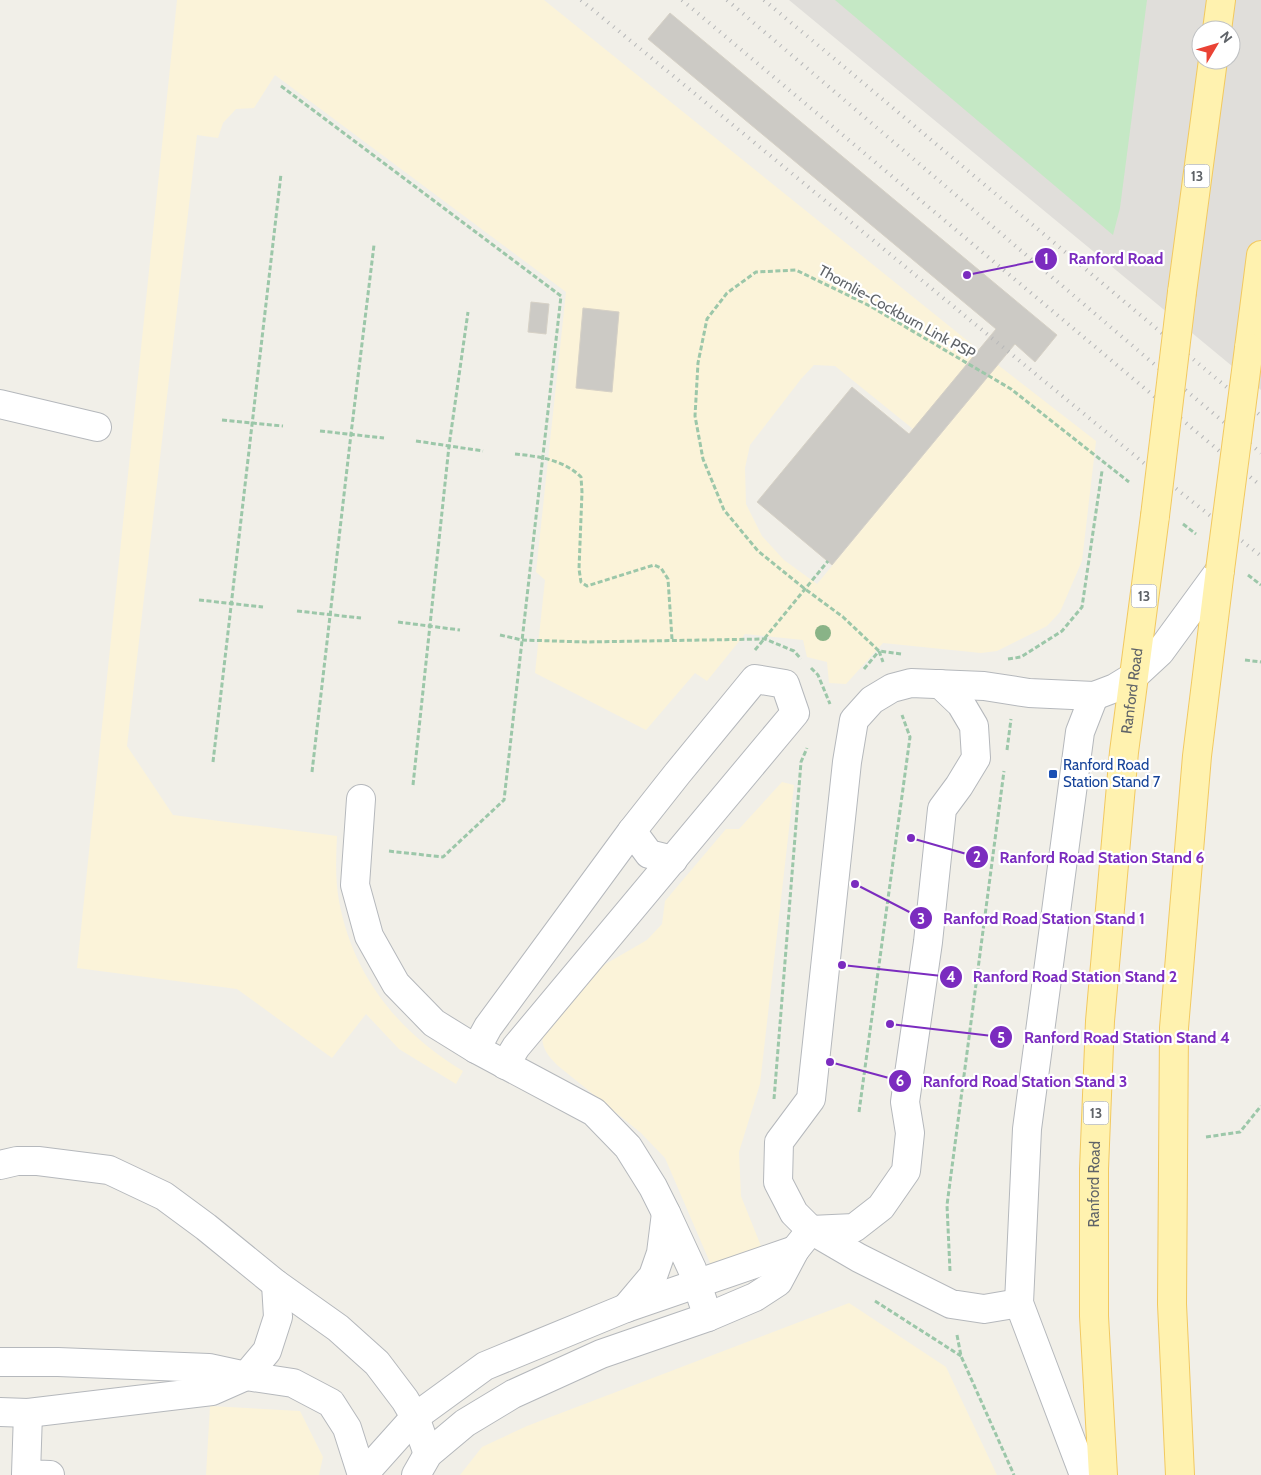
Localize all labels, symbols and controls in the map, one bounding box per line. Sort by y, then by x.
north arrow [1191,20,1241,70]
text: N [1216,28,1236,46]
road number: 13 [1184,165,1210,188]
callout: Ranford Road [1033,243,1173,274]
text: Ranford Road [1069,249,1163,268]
text: 1 [1043,250,1049,268]
street label: Thornlie-Cockburn Link PSP [815,261,979,363]
road number: 13 [1132,584,1156,608]
street label: Ranford Road [1117,647,1147,735]
place label: Ranford Road Station Stand 7 [1063,756,1161,791]
marker: Ranford Road Station Stand 7 [1047,768,1059,780]
callout: Ranford Road Station Stand 6 [965,842,1215,873]
text: 2 [973,848,981,866]
text: Ranford Road Station Stand 6 [1000,848,1205,867]
callout: Ranford Road Station Stand 1 [908,903,1155,934]
text: Ranford Road Station Stand 1 [943,909,1145,928]
text: 3 [917,910,925,928]
callout: Ranford Road Station Stand 2 [938,961,1188,992]
text: Ranford Road Station Stand 2 [973,967,1177,986]
text: 4 [946,968,956,986]
callout: Ranford Road Station Stand 4 [989,1022,1240,1053]
text: Ranford Road Station Stand 4 [1024,1028,1230,1047]
text: 5 [997,1029,1005,1047]
callout: Ranford Road Station Stand 3 [887,1065,1137,1096]
text: 6 [896,1072,904,1090]
text: Ranford Road Station Stand 3 [923,1072,1127,1091]
road number: 13 [1084,1102,1108,1124]
street label: Ranford Road [1085,1141,1104,1227]

